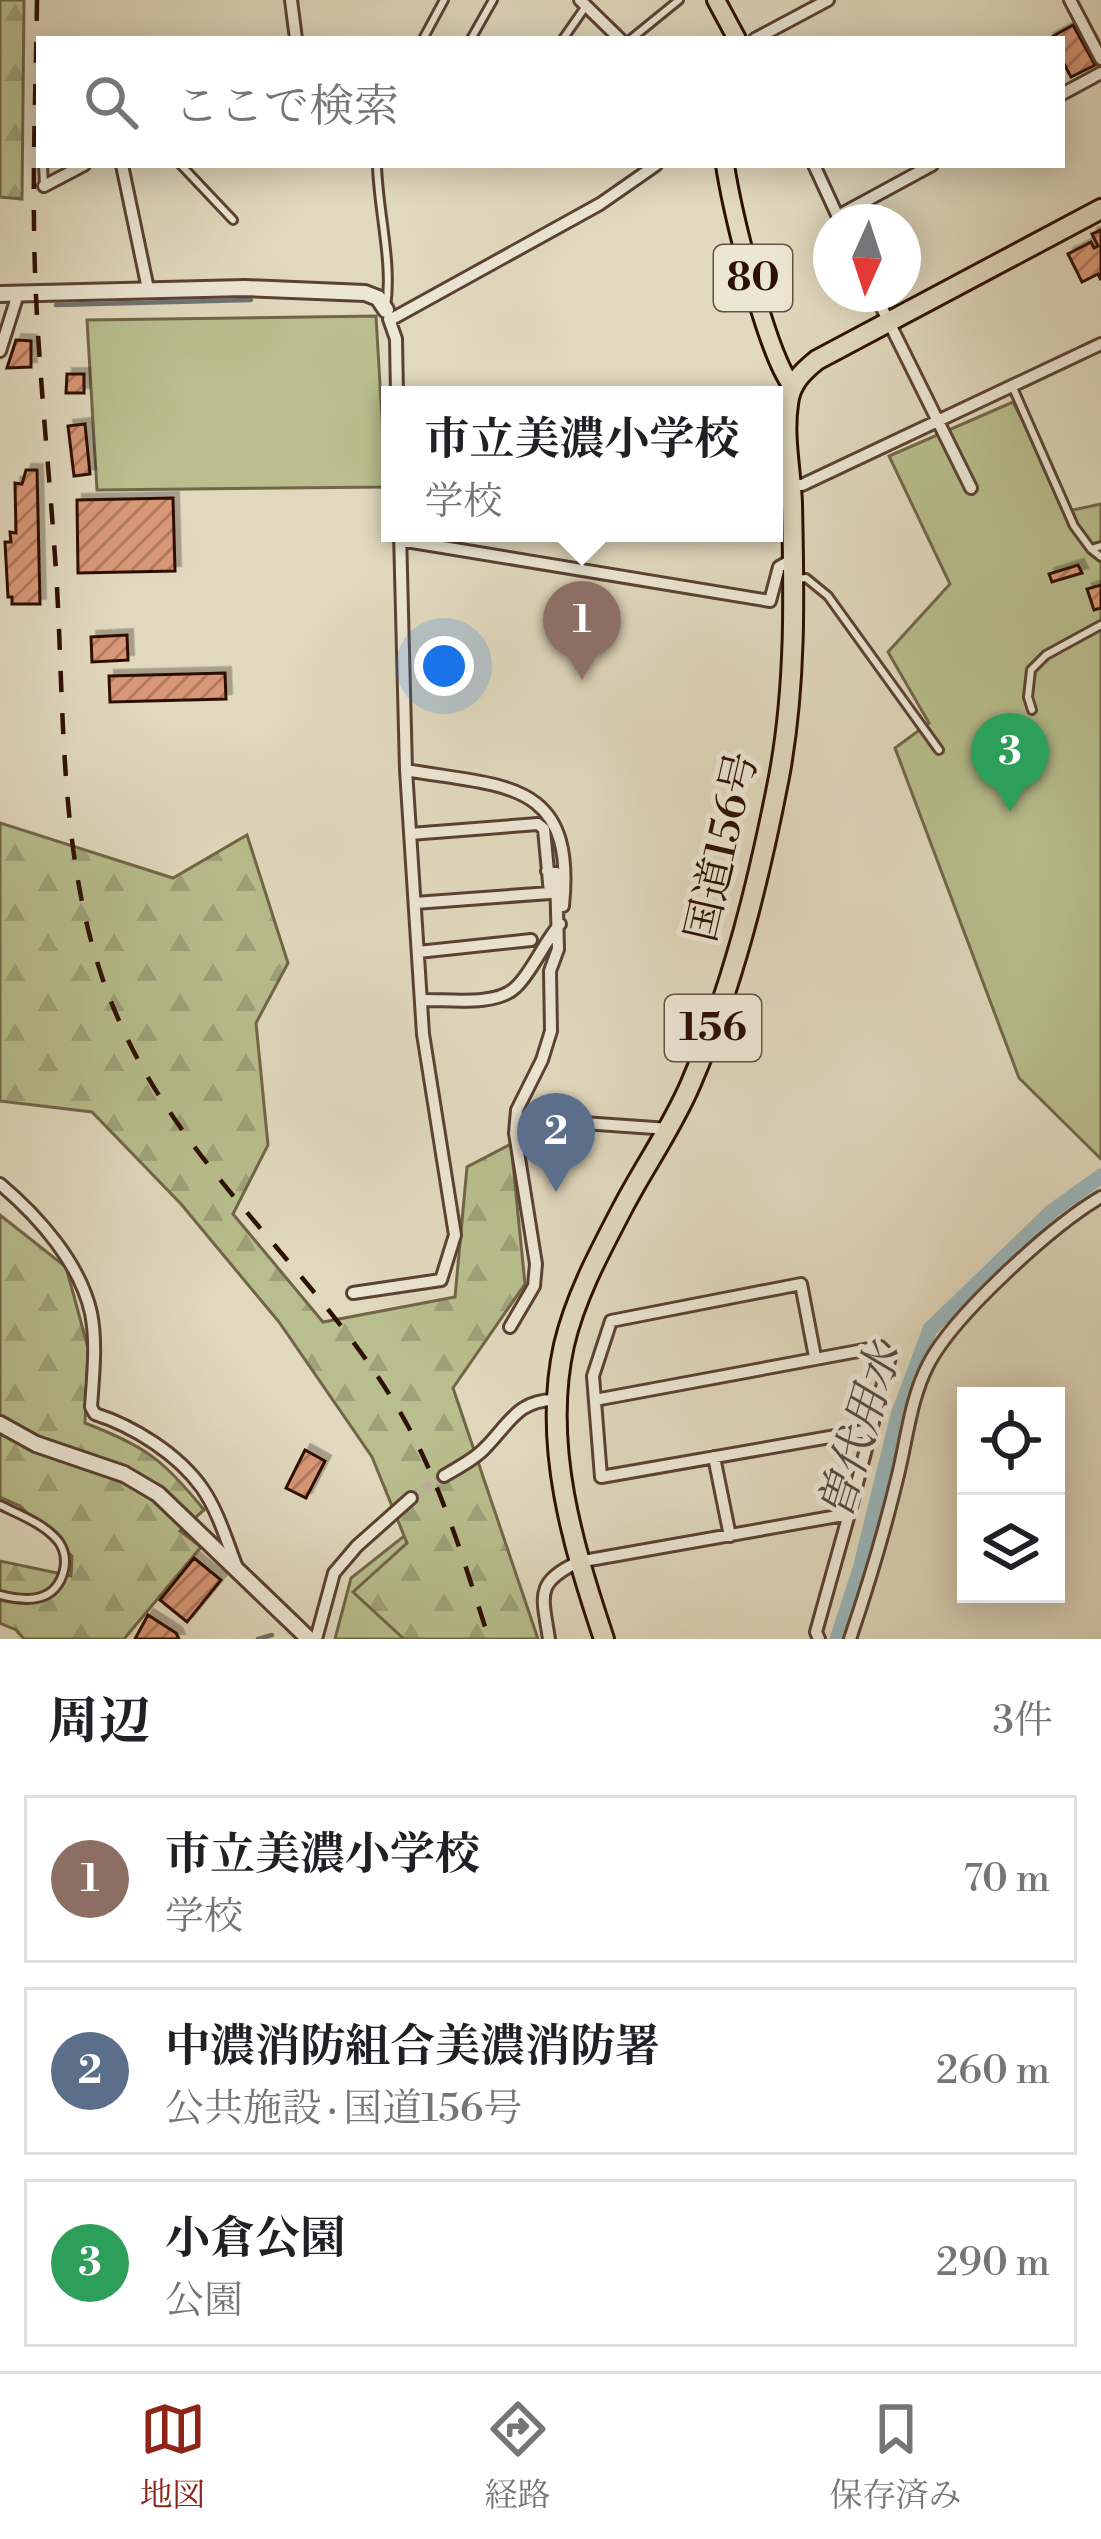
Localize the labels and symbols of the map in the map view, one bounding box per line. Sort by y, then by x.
north arrow [813,204,921,312]
road number: 80 [714,245,792,311]
pin: 1 [543,581,621,680]
your location [414,636,474,696]
pin: 3 [971,713,1049,812]
street label: 国道156号 [676,747,770,947]
road number: 156 [665,995,761,1061]
pin: 2 [517,1093,595,1192]
water label: 曽代用水 [807,1334,916,1526]

